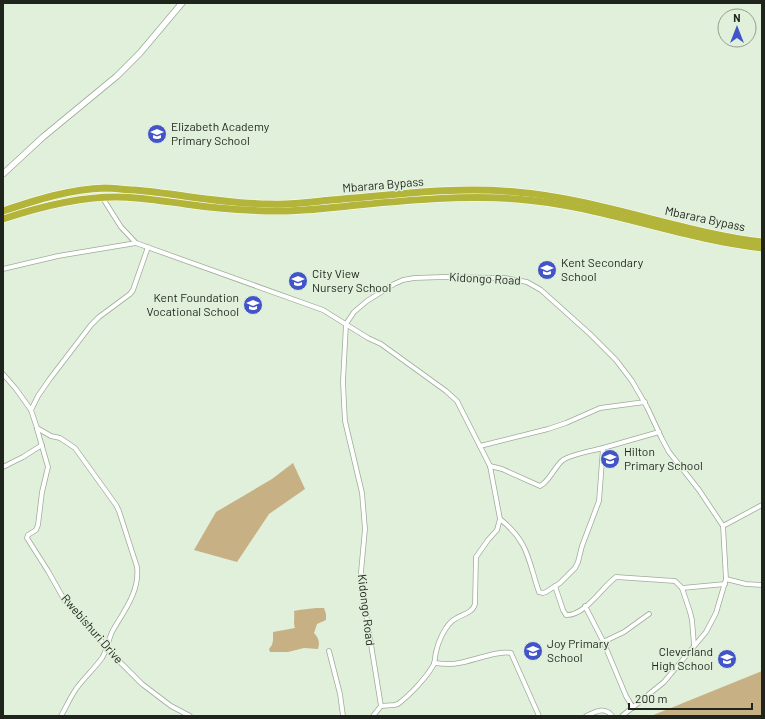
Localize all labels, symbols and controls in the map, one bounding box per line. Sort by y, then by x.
north arrow [717,8,757,48]
text: N [733,11,741,24]
place label: Elizabeth Academy Primary School [171,119,270,147]
school or university icon: Elizabeth Academy Primary School [146,123,168,145]
street label: Mbarara Bypass [342,173,424,195]
street label: Mbarara Bypass [664,203,747,233]
place label: Kent Secondary School [561,255,644,283]
school or university icon: Kent Secondary School [536,259,558,281]
place label: City View Nursery School [312,266,391,294]
street label: Kidongo Road [449,269,521,287]
school or university icon: City View Nursery School [287,270,309,292]
place label: Kent Foundation Vocational School [146,290,239,318]
school or university icon: Kent Foundation Vocational School [242,294,264,316]
place label: Hilton Primary School [624,444,703,472]
school or university icon: Hilton Primary School [599,448,621,470]
street label: Kidongo Road [356,573,378,646]
street label: Rwebishuri Drive [59,591,127,666]
place label: Joy Primary School [547,636,609,664]
school or university icon: Joy Primary School [522,640,544,662]
place label: Cleverland High School [651,644,713,672]
school or university icon: Cleverland High School [716,648,738,670]
scale bar [629,685,752,711]
text: 200 m [635,691,667,705]

